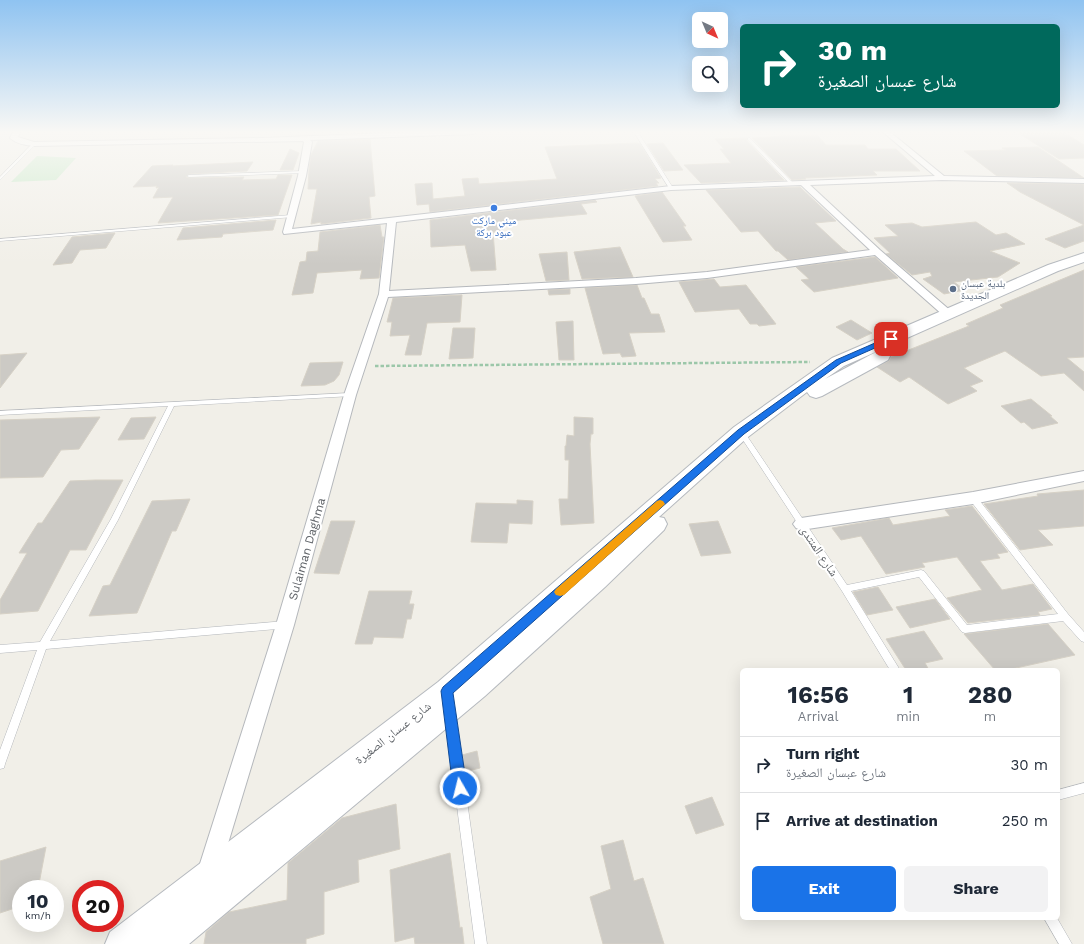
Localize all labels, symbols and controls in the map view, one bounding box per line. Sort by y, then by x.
north arrow [692,12,728,48]
map controls [692,12,728,92]
text: 30 m [818,34,887,67]
icon: right [752,40,804,92]
button: search [692,56,728,92]
text: شارع عبسان الصغيرة [818,70,957,91]
marker: ميني ماركت عبود بركة [489,203,499,213]
place label: ميني ماركت عبود بركة [472,215,517,238]
place label: بلدية عبسان الجديدة [961,278,1006,301]
marker: بلدية عبسان الجديدة [948,284,958,294]
pin [874,322,908,356]
icon: arrive [880,328,902,350]
street label: Sulaiman Daghma [286,496,328,602]
street label: شارع المنتدى [796,523,841,580]
text: 16:56 [788,681,849,709]
text: 1 [903,681,913,709]
text: 280 [968,681,1012,709]
street label: شارع عبسان الصغيرة [352,699,434,768]
text: Arrival [798,709,838,724]
text: min [896,709,920,724]
text: m [984,709,996,724]
text: Turn right [786,745,859,763]
icon: right [752,754,774,776]
text: 30 m [1011,756,1048,774]
text: شارع عبسان الصغيرة [786,765,886,780]
position arrow [439,767,481,809]
icon: arrive [752,810,774,832]
text: Arrive at destination [786,812,938,830]
text: 250 m [1002,812,1048,830]
button: Exit [752,866,896,912]
button: Share [904,866,1048,912]
speed limit sign: 20 [72,880,124,932]
text: 10 [27,889,49,913]
text: km/h [25,910,51,921]

